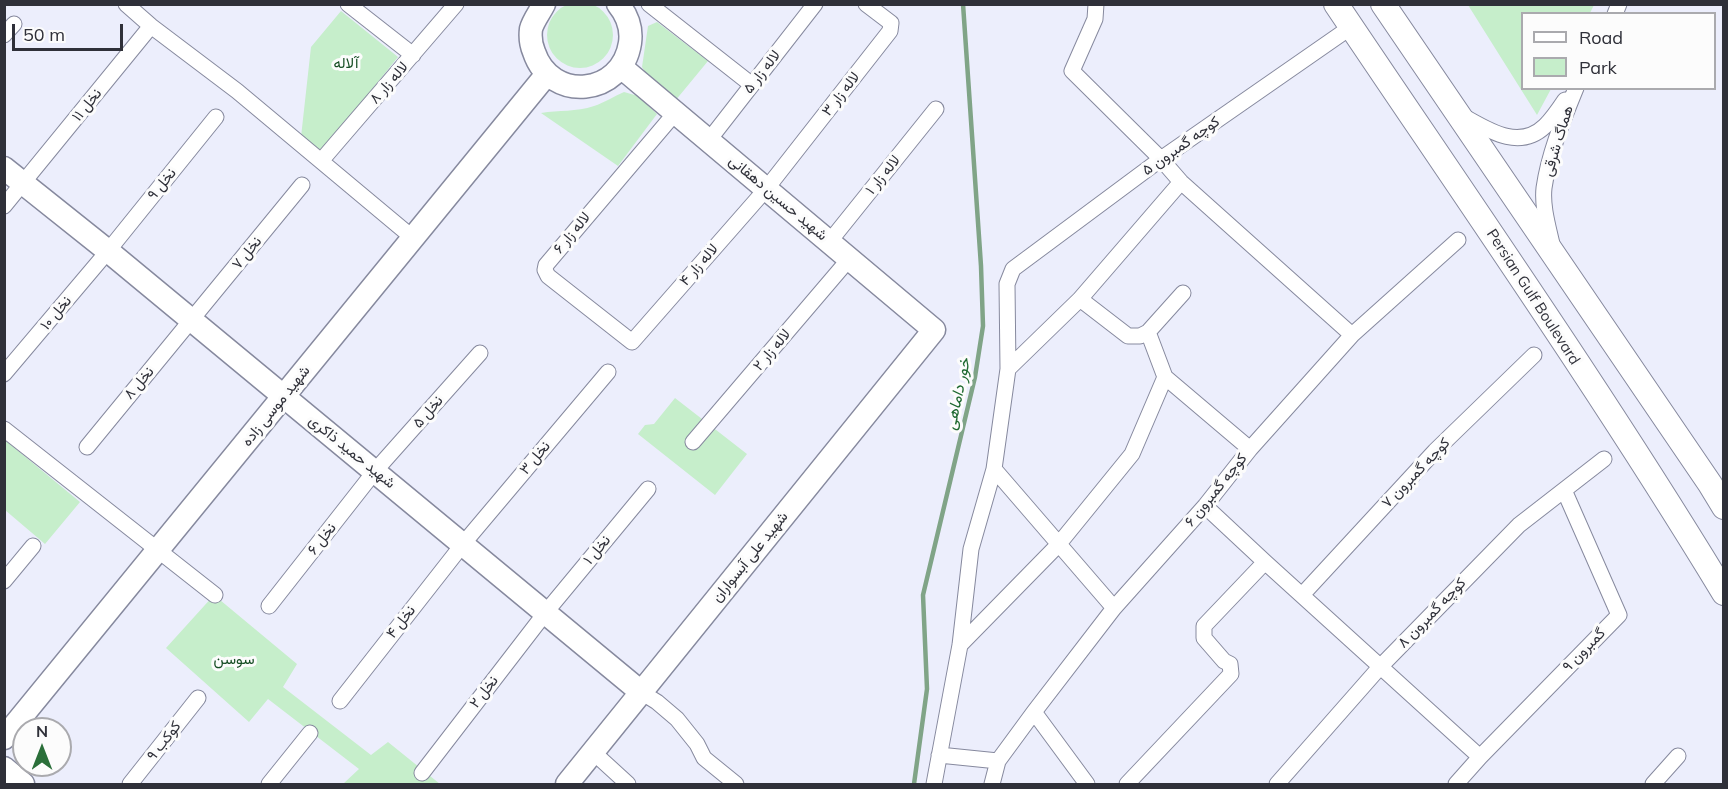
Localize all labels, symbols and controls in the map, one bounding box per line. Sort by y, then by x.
scale bar [15,12,126,50]
legend [1521,12,1716,90]
text: 50 m [23,23,65,46]
text: Road [1579,26,1623,49]
street label: لاله زار ۵ [740,47,784,97]
park label: آلاله [333,54,359,72]
text: Park [1579,56,1617,79]
street label: لاله زار ۸ [366,58,412,108]
street label: لاله زار ۳ [818,68,864,120]
street label: نخل ۱۱ [68,85,106,125]
street label: هماگ شرقی [1539,103,1577,179]
street label: کوچه گمبرون ۵ [1139,113,1223,179]
street label: شهید حسین دهقانی [725,152,831,244]
street label: لاله زار ۱ [862,152,904,198]
street label: نخل ۹ [144,164,180,204]
street label: لاله زار ۶ [550,209,594,257]
street label: Persian Gulf Boulevard [1482,226,1584,368]
street label: نخل ۷ [228,233,266,273]
street label: لاله زار ۴ [676,240,722,290]
street label: نخل ۱۰ [37,292,75,334]
street label: لاله زار ۲ [749,325,795,375]
water label: خور داماهی [941,356,975,432]
street label: شهید موسی زاده [238,362,314,450]
street label: نخل ۸ [120,363,158,403]
street label: نخل ۵ [409,392,447,432]
street label: شهید حمید ذاکری [305,412,399,492]
street label: کوچه گمبرون ۷ [1378,434,1454,512]
street label: نخل ۳ [516,438,554,478]
street label: کوچه گمبرون ۶ [1181,450,1251,530]
street label: شهید علی آبسواران [708,508,792,606]
street label: نخل ۶ [304,519,340,559]
street label: نخل ۱ [580,532,614,568]
street label: کوچه گمبرون ۸ [1394,574,1470,652]
street label: نخل ۴ [383,602,419,642]
street label: گمبرون ۹ [1559,624,1609,676]
park label: سوسن [213,650,255,668]
street label: نخل ۲ [466,672,502,712]
north arrow [12,717,72,777]
street label: کوکب ۹ [143,718,185,764]
text: N [36,721,48,741]

